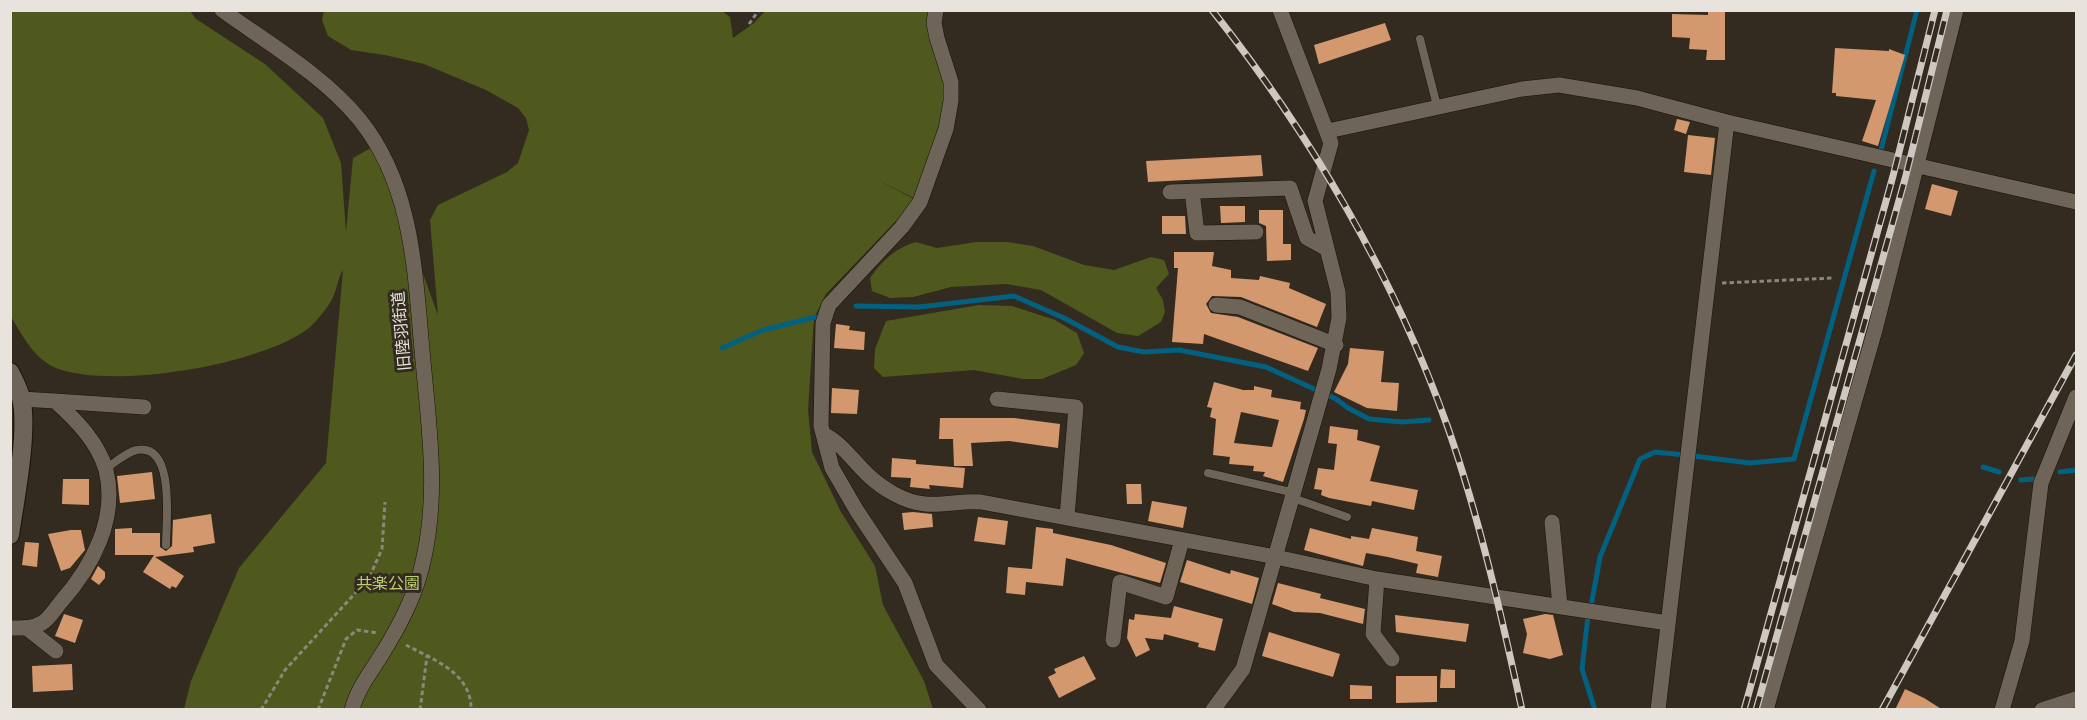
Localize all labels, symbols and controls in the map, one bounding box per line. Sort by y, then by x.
street label: 旧陸羽街道 [389,290,415,372]
park label: 共楽公園 [356,574,420,594]

